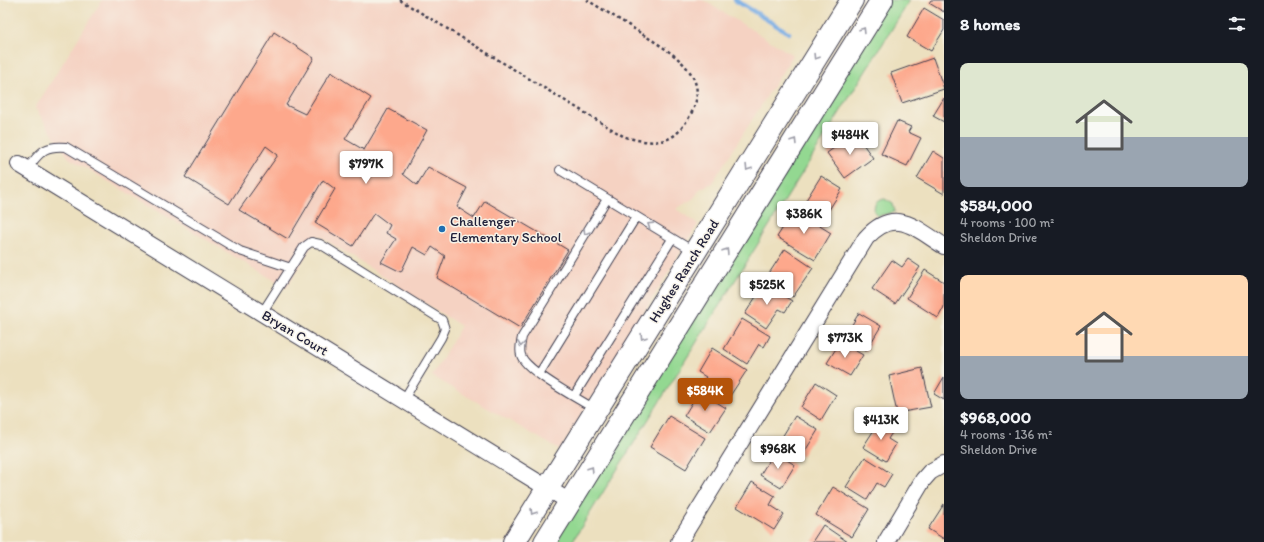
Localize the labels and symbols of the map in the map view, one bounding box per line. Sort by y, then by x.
one-way arrow [858,27,866,34]
one-way arrow [814,53,821,60]
pin: $484K [822,122,878,156]
one-way arrow [790,138,797,145]
pin: $797K [338,151,394,185]
one-way arrow [746,163,753,170]
pin: $386K [776,201,832,235]
place label: Challenger Elementary School [450,213,562,246]
street label: Hughes Ranch Road [645,216,723,326]
one-way arrow [647,223,654,230]
marker: Challenger Elementary School [437,224,447,234]
one-way arrow [584,228,591,235]
one-way arrow [721,248,728,255]
pin: $525K [739,272,795,306]
street label: Bryan Court [259,307,331,359]
pin: $773K [817,325,873,359]
one-way arrow [640,333,647,340]
one-way arrow [517,341,526,347]
pin: $584K [677,378,733,412]
pin: $413K [853,407,909,441]
pin: $968K [750,436,806,470]
one-way arrow [586,466,594,473]
one-way arrow [530,508,538,515]

